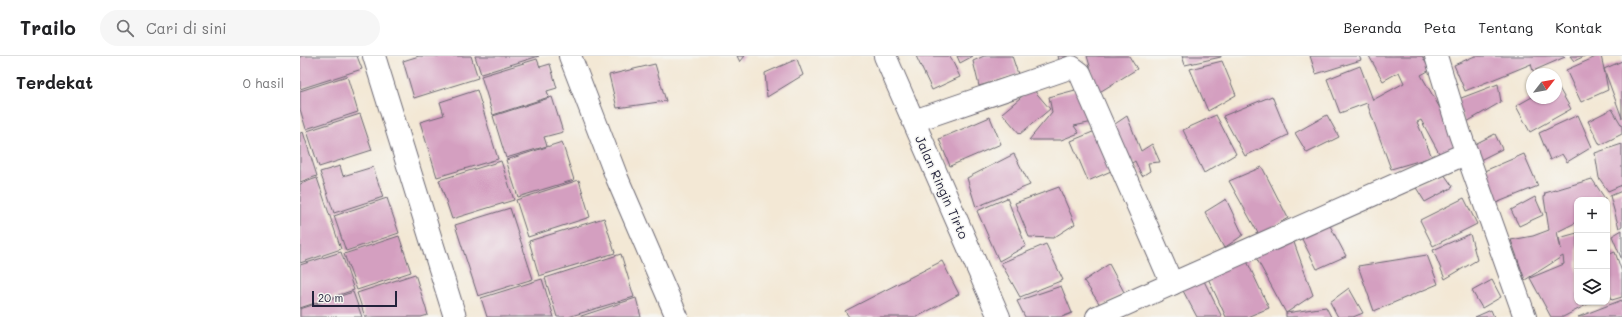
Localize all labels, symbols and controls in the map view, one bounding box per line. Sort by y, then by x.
search box [100,10,380,46]
text: Trailo [20,15,76,40]
icon: search [114,17,136,39]
text: Cari di sini [146,18,227,38]
text: Beranda [1344,18,1402,37]
text: Peta [1424,18,1456,37]
text: Tentang [1478,18,1533,37]
text: Kontak [1555,18,1602,37]
north arrow [1526,68,1562,104]
text: Terdekat [16,71,93,93]
text: 0 hasil [243,74,284,91]
street label: Jalan Ringin Tirto [912,132,973,241]
map controls [1574,197,1610,305]
button: + [1574,197,1610,233]
button: − [1574,233,1610,269]
button: layers [1574,269,1610,305]
scale bar [312,289,397,308]
text: 20 m [318,290,343,305]

